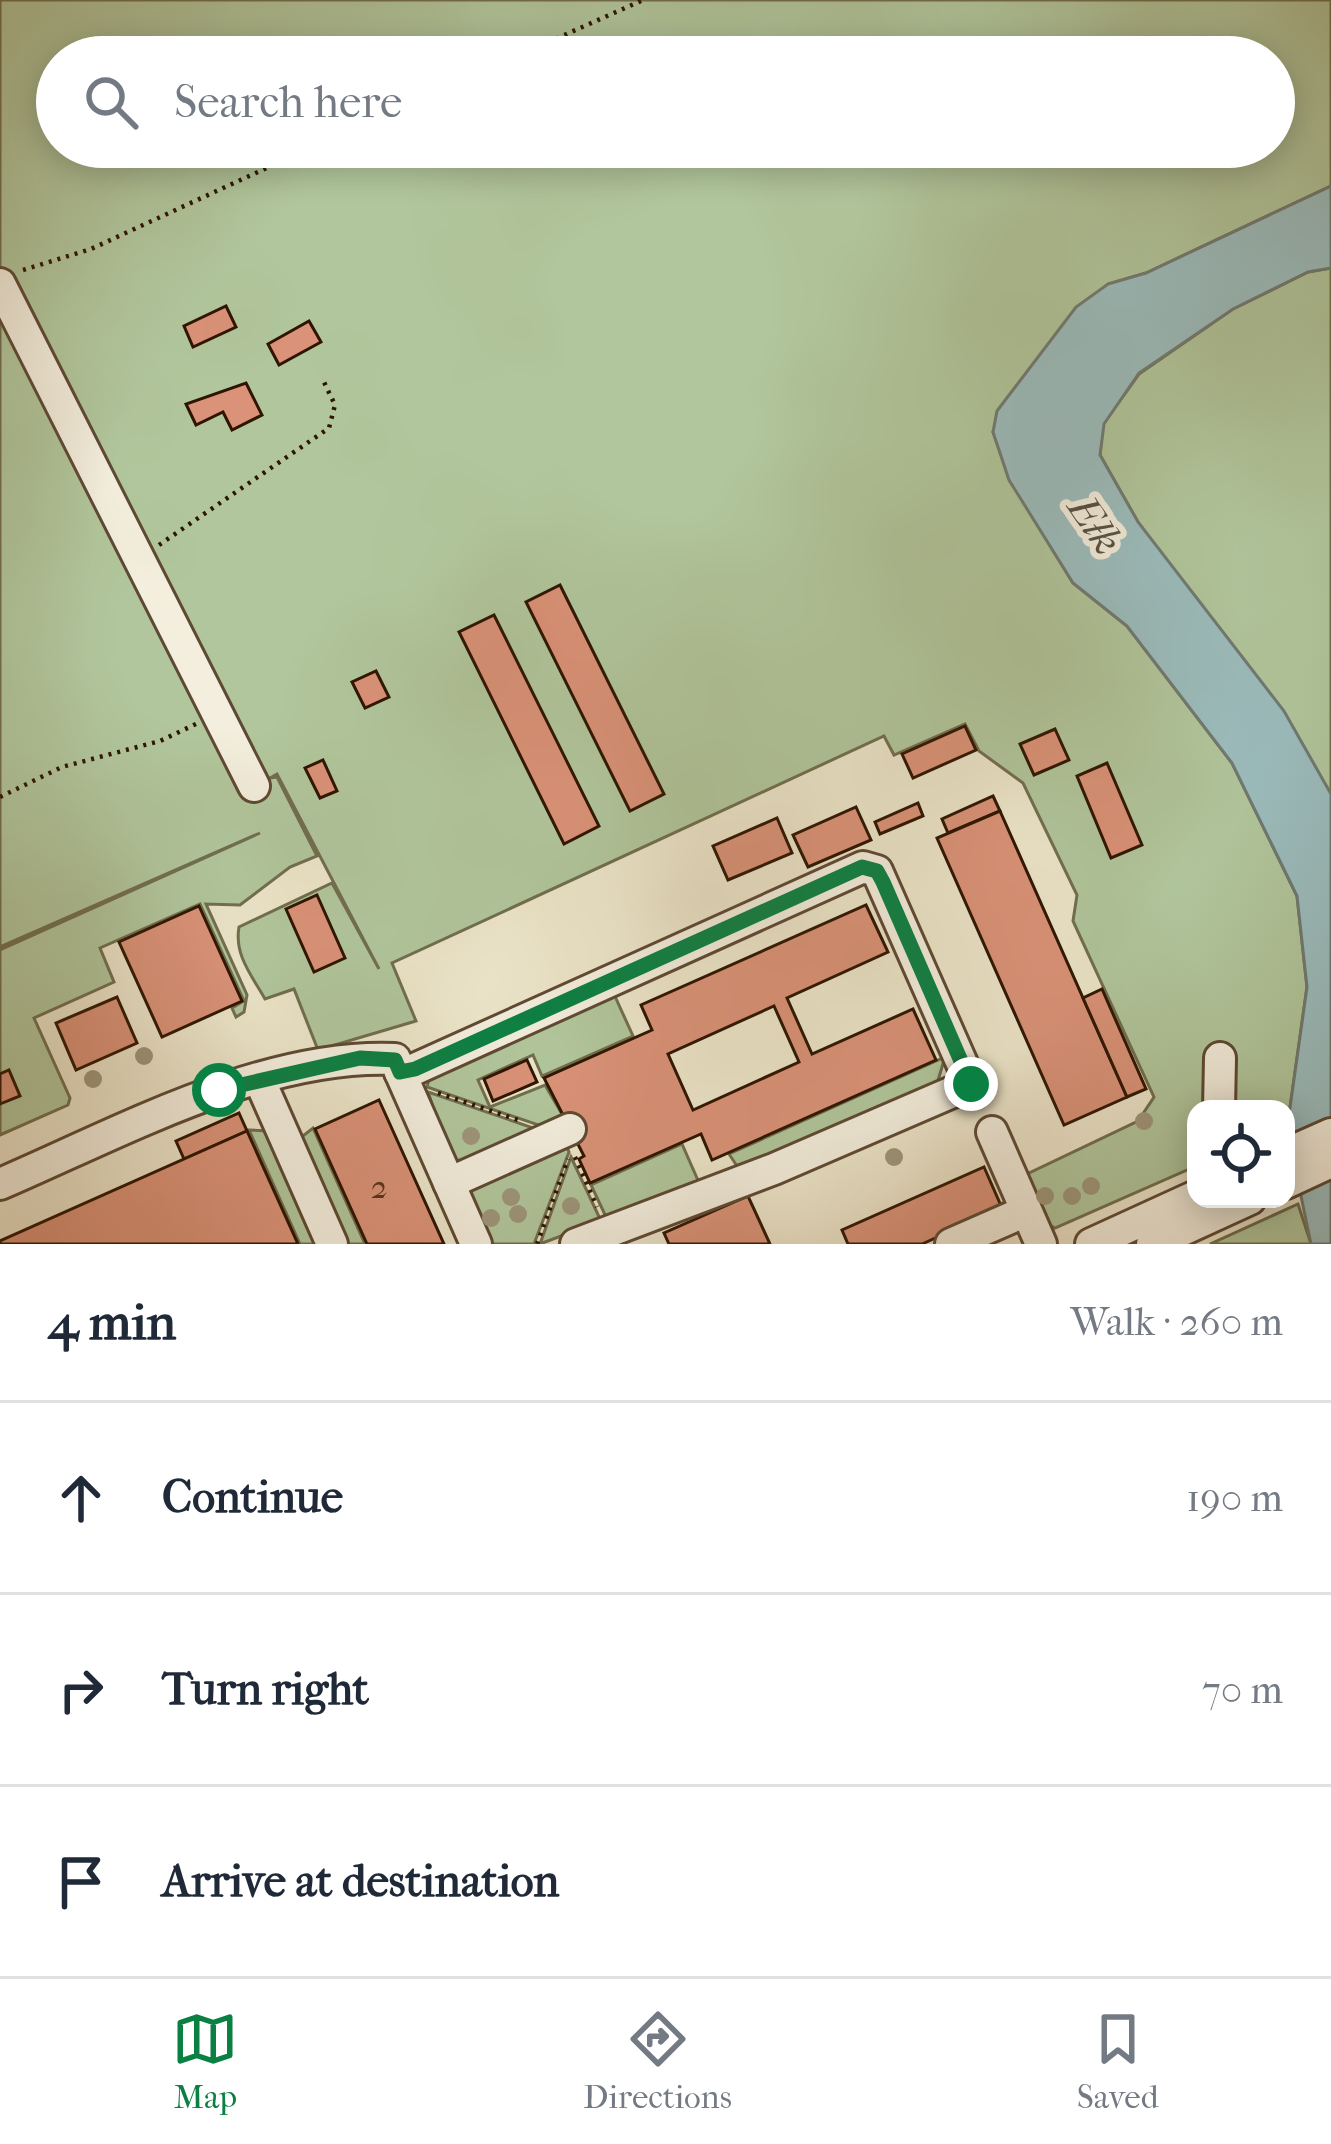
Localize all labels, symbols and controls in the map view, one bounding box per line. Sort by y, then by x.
search box [36,36,1295,168]
icon: search [78,69,144,135]
text: Search here [174,76,402,129]
water label: Ełk [1056,484,1132,564]
route end [944,1057,998,1111]
route start [192,1063,246,1117]
map controls [1187,1100,1295,1208]
button: locate [1187,1100,1295,1208]
house number: 2 [371,1168,387,1207]
text: 4 min [48,1292,176,1352]
text: Walk · 260 m [1070,1299,1283,1345]
icon: ahead [48,1465,114,1531]
text: Continue [162,1471,343,1524]
text: 190 m [1186,1475,1283,1521]
icon: right [48,1657,114,1723]
text: Turn right [162,1663,369,1716]
text: 70 m [1202,1667,1283,1713]
icon: arrive [48,1849,114,1915]
text: Arrive at destination [162,1855,559,1908]
tab: Map [172,2006,238,2117]
tab: Directions [583,2006,732,2117]
tab: Saved [1077,2006,1159,2117]

